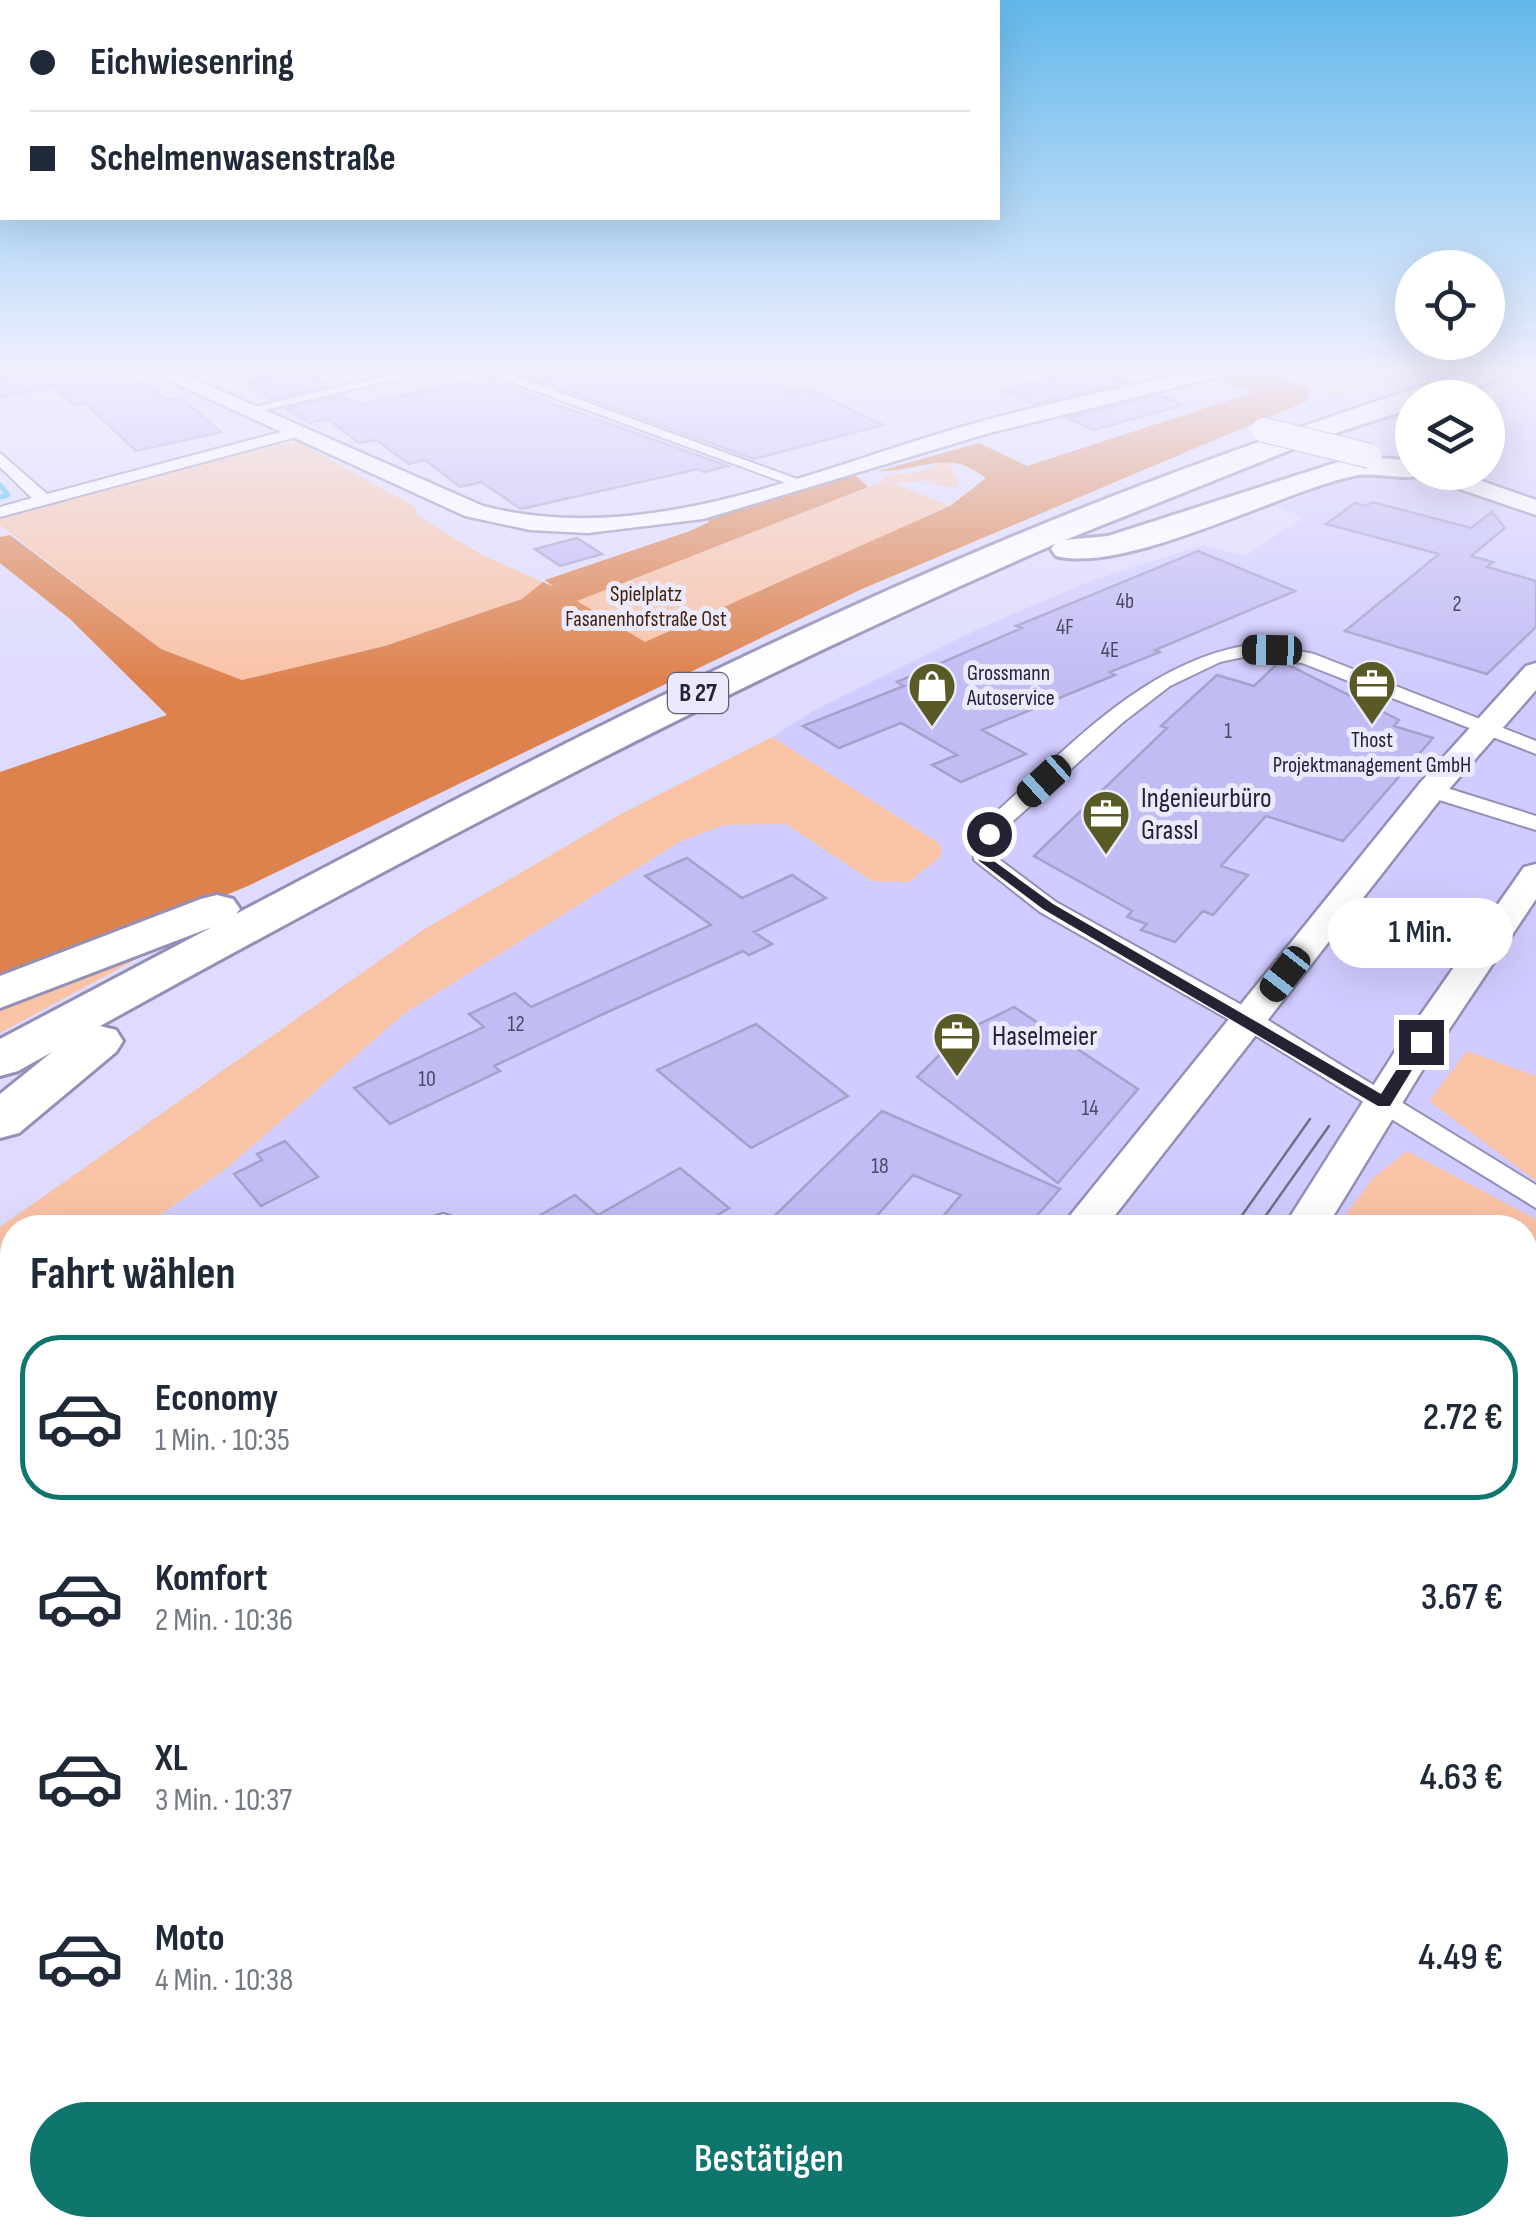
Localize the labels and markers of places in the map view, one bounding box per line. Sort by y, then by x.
office icon: Thost Projektmanagement GmbH [1346,658,1398,726]
shop icon: Grossmann Autoservice [906,660,958,728]
place label: Grossmann Autoservice [966,660,1055,712]
place label: Thost Projektmanagement GmbH [1273,727,1471,779]
place label: Ingenieurbüro Grassl [1141,782,1272,847]
office icon: Ingenieurbüro Grassl [1080,788,1132,856]
office icon: Haselmeier [931,1010,983,1078]
place label: Haselmeier [992,1020,1097,1053]

